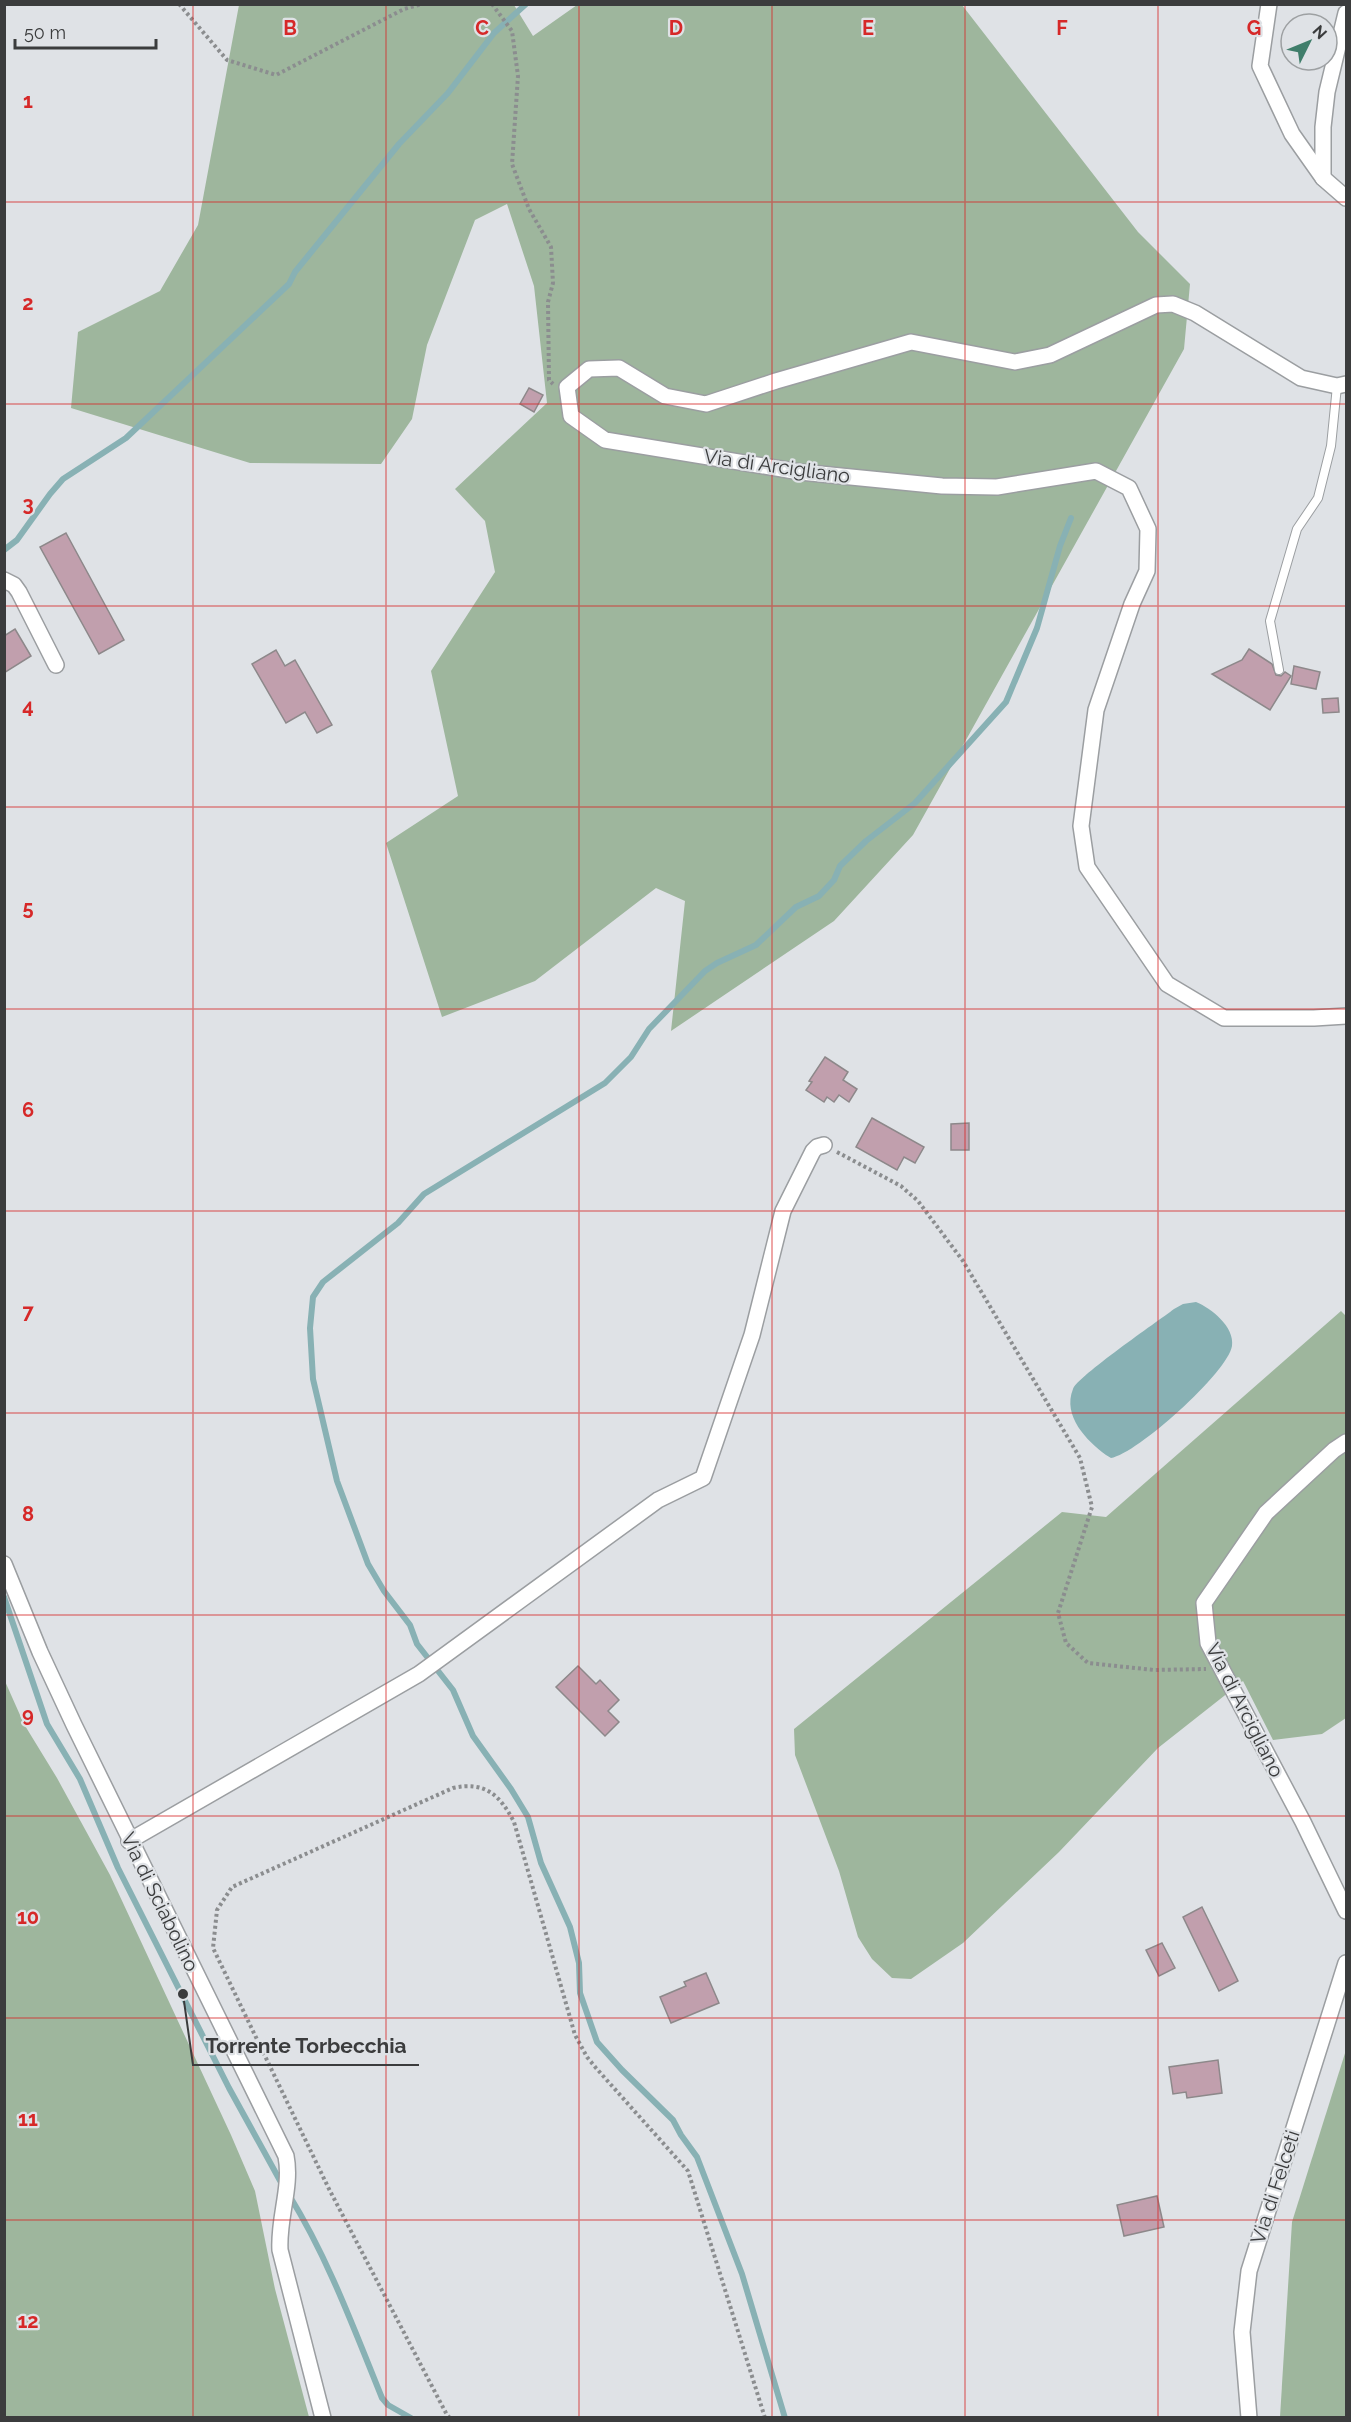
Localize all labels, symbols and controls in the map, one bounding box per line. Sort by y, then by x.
scale bar [15,12,156,50]
north arrow [1279,12,1339,72]
text: B [283,16,297,40]
text: C [475,16,489,40]
text: D [669,16,683,40]
text: E [862,16,874,40]
text: F [1056,16,1068,40]
text: G [1247,16,1261,40]
text: N [1308,21,1331,43]
text: 50 m [24,22,66,43]
text: 1 [23,89,33,113]
text: 2 [22,291,34,315]
street label: Via di Arcigliano [702,444,852,488]
text: 3 [22,492,34,516]
text: 4 [22,694,34,718]
text: 5 [22,896,34,920]
text: 6 [22,1098,34,1122]
text: 7 [22,1300,34,1324]
text: 8 [22,1502,34,1526]
street label: Via di Arcigliano [1201,1639,1289,1781]
text: 9 [22,1703,34,1727]
street label: Via di Sciabolino [116,1829,204,1976]
text: 10 [17,1905,39,1929]
callout: Torrente Torbecchia [193,2026,419,2065]
text: Torrente Torbecchia [205,2033,407,2058]
text: 11 [18,2107,38,2131]
street label: Via di Felceti [1245,2127,1305,2247]
text: 12 [17,2309,39,2333]

